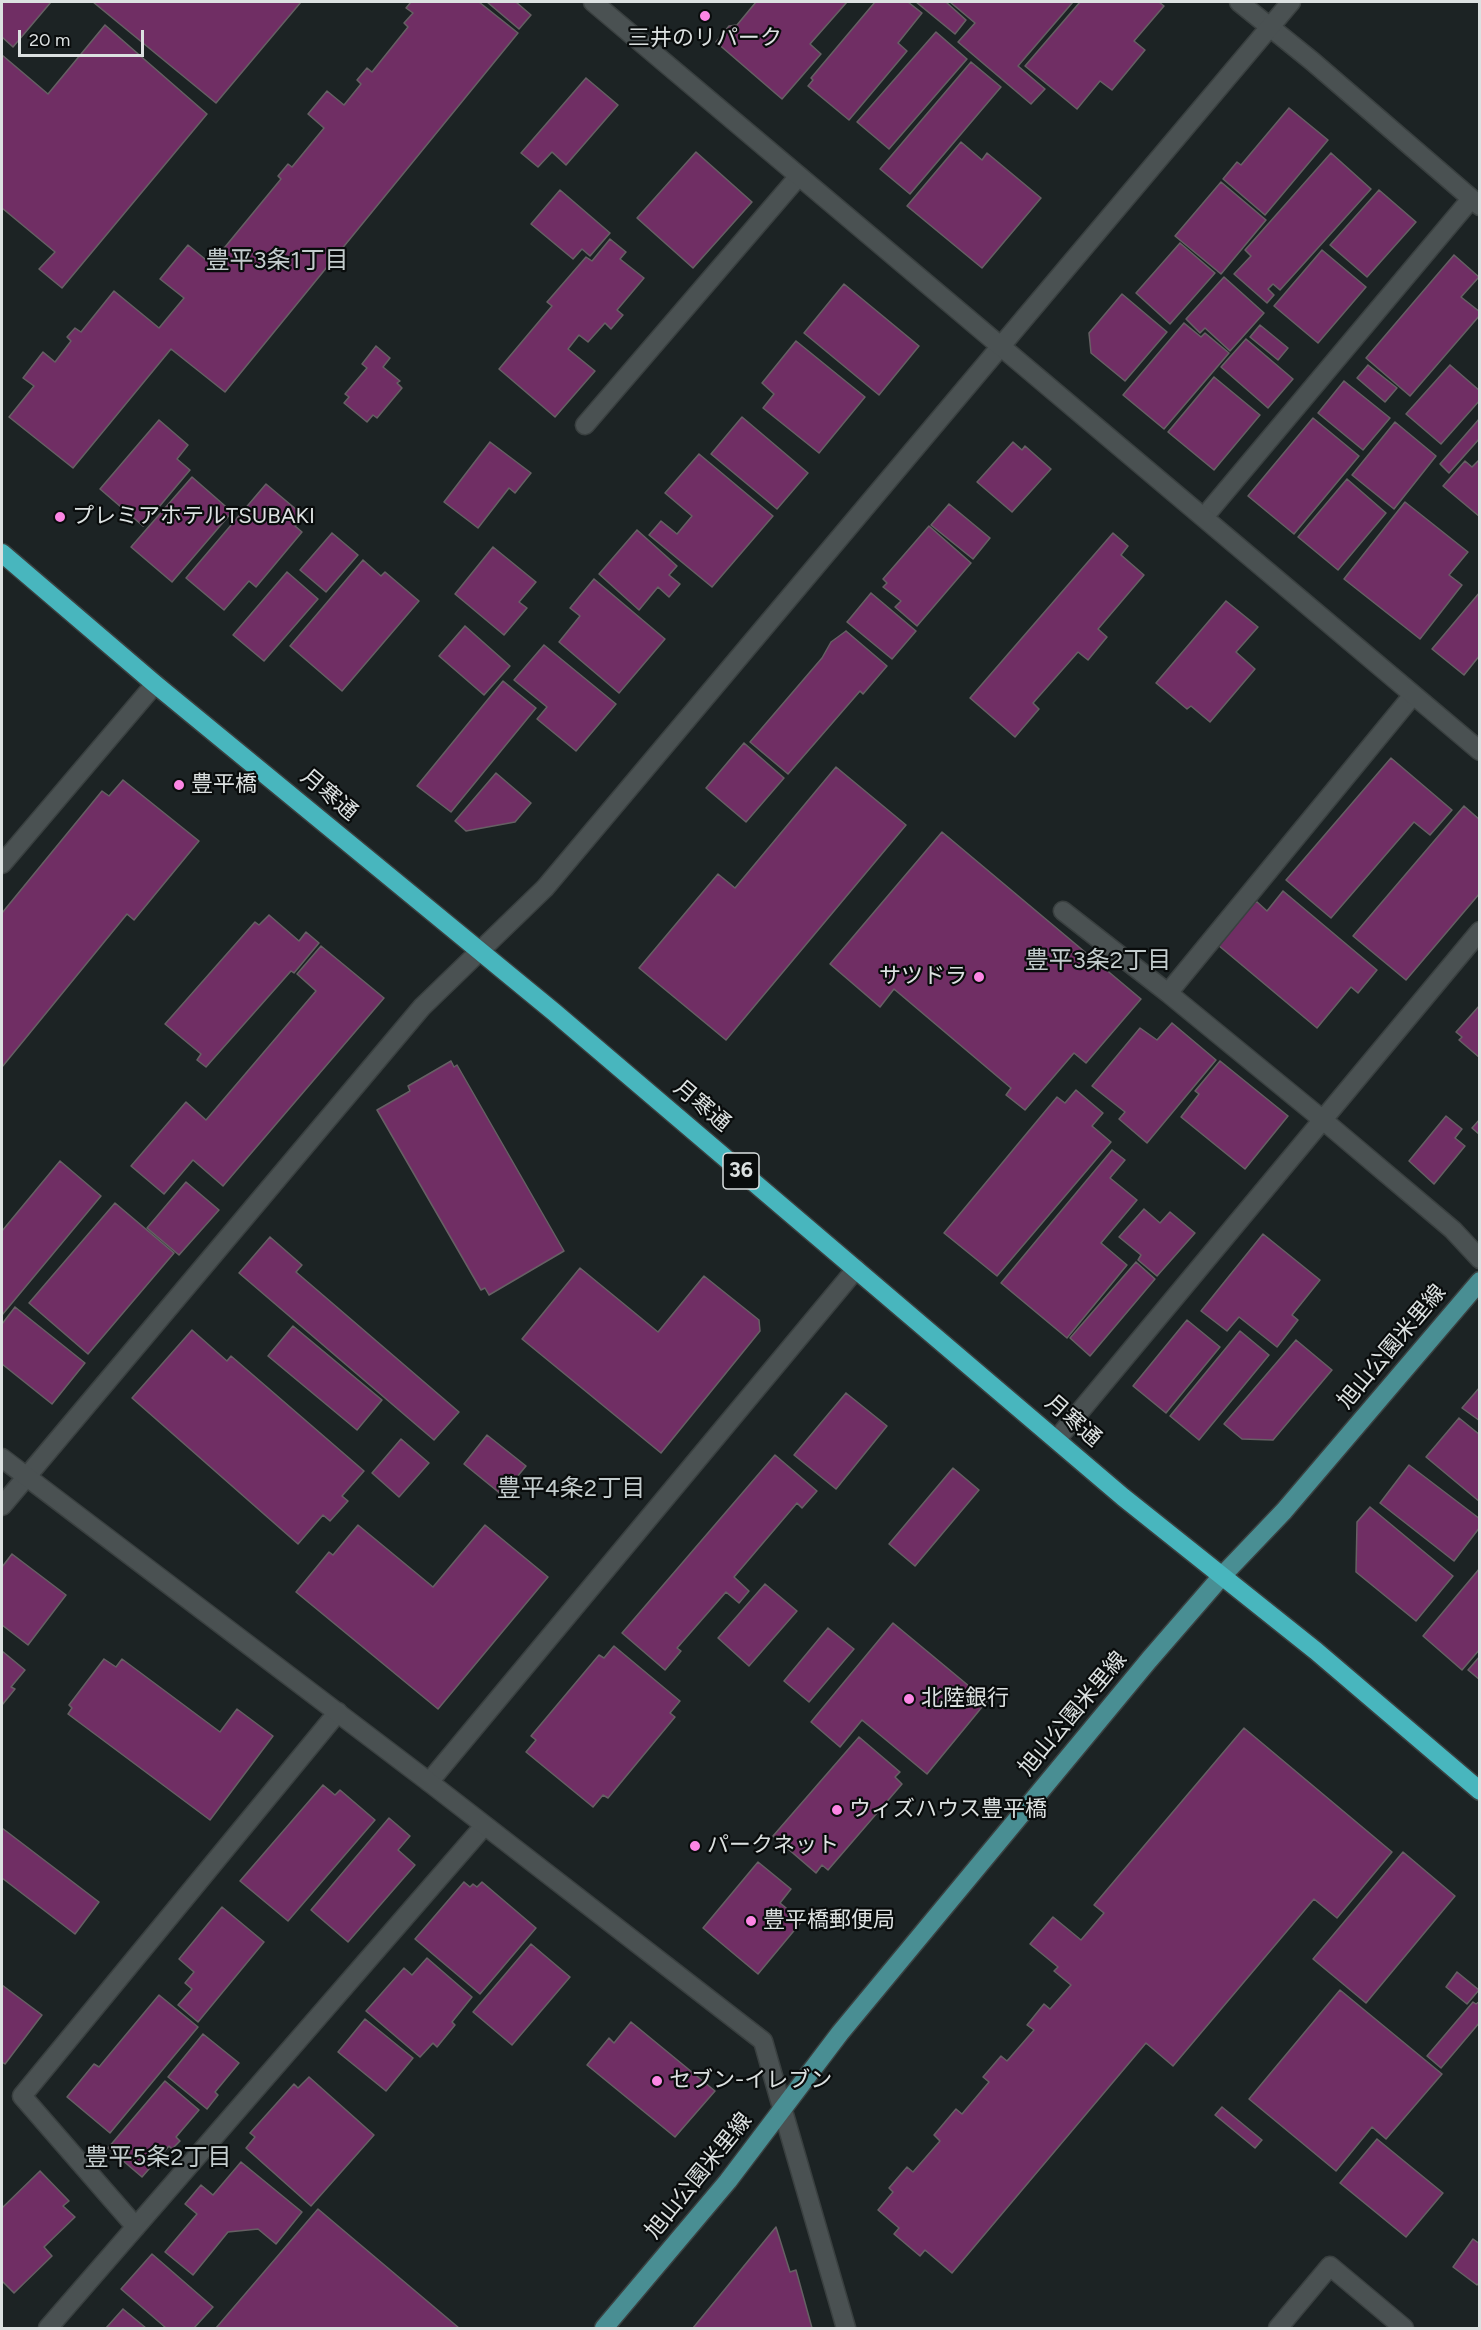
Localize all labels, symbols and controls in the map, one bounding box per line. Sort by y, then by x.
marker: 三井のリパーク [698,9,712,23]
scale bar [21,18,147,56]
place label: 三井のリパーク [628,26,782,52]
text: 20 m [29,29,70,51]
district label: 豊平3条1丁目 [206,247,348,275]
place label: プレミアホテルTSUBAKI [72,504,315,530]
marker: プレミアホテルTSUBAKI [53,510,67,524]
street label: 月寒通 [295,764,363,826]
place label: 豊平橋 [191,772,257,798]
marker: 豊平橋 [172,778,186,792]
district label: 豊平3条2丁目 [1025,947,1171,975]
place label: サツドラ [879,964,967,990]
marker: サツドラ [972,970,986,984]
street label: 月寒通 [668,1075,736,1137]
road number: 36 [723,1153,759,1189]
street label: 旭山公園米里線 [1332,1280,1452,1414]
street label: 月寒通 [1039,1389,1107,1453]
district label: 豊平4条2丁目 [497,1475,645,1503]
street label: 旭山公園米里線 [1013,1647,1133,1781]
place label: 北陸銀行 [921,1686,1009,1712]
marker: 北陸銀行 [902,1692,916,1706]
place label: ウィズハウス豊平橋 [849,1797,1047,1823]
marker: ウィズハウス豊平橋 [830,1803,844,1817]
place label: パークネット [707,1833,839,1859]
marker: パークネット [688,1839,702,1853]
place label: 豊平橋郵便局 [763,1908,895,1934]
marker: 豊平橋郵便局 [744,1914,758,1928]
place label: セブン-イレブン [669,2068,832,2094]
marker: セブン-イレブン [650,2074,664,2088]
street label: 旭山公園米里線 [640,2108,758,2244]
district label: 豊平5条2丁目 [84,2144,232,2172]

